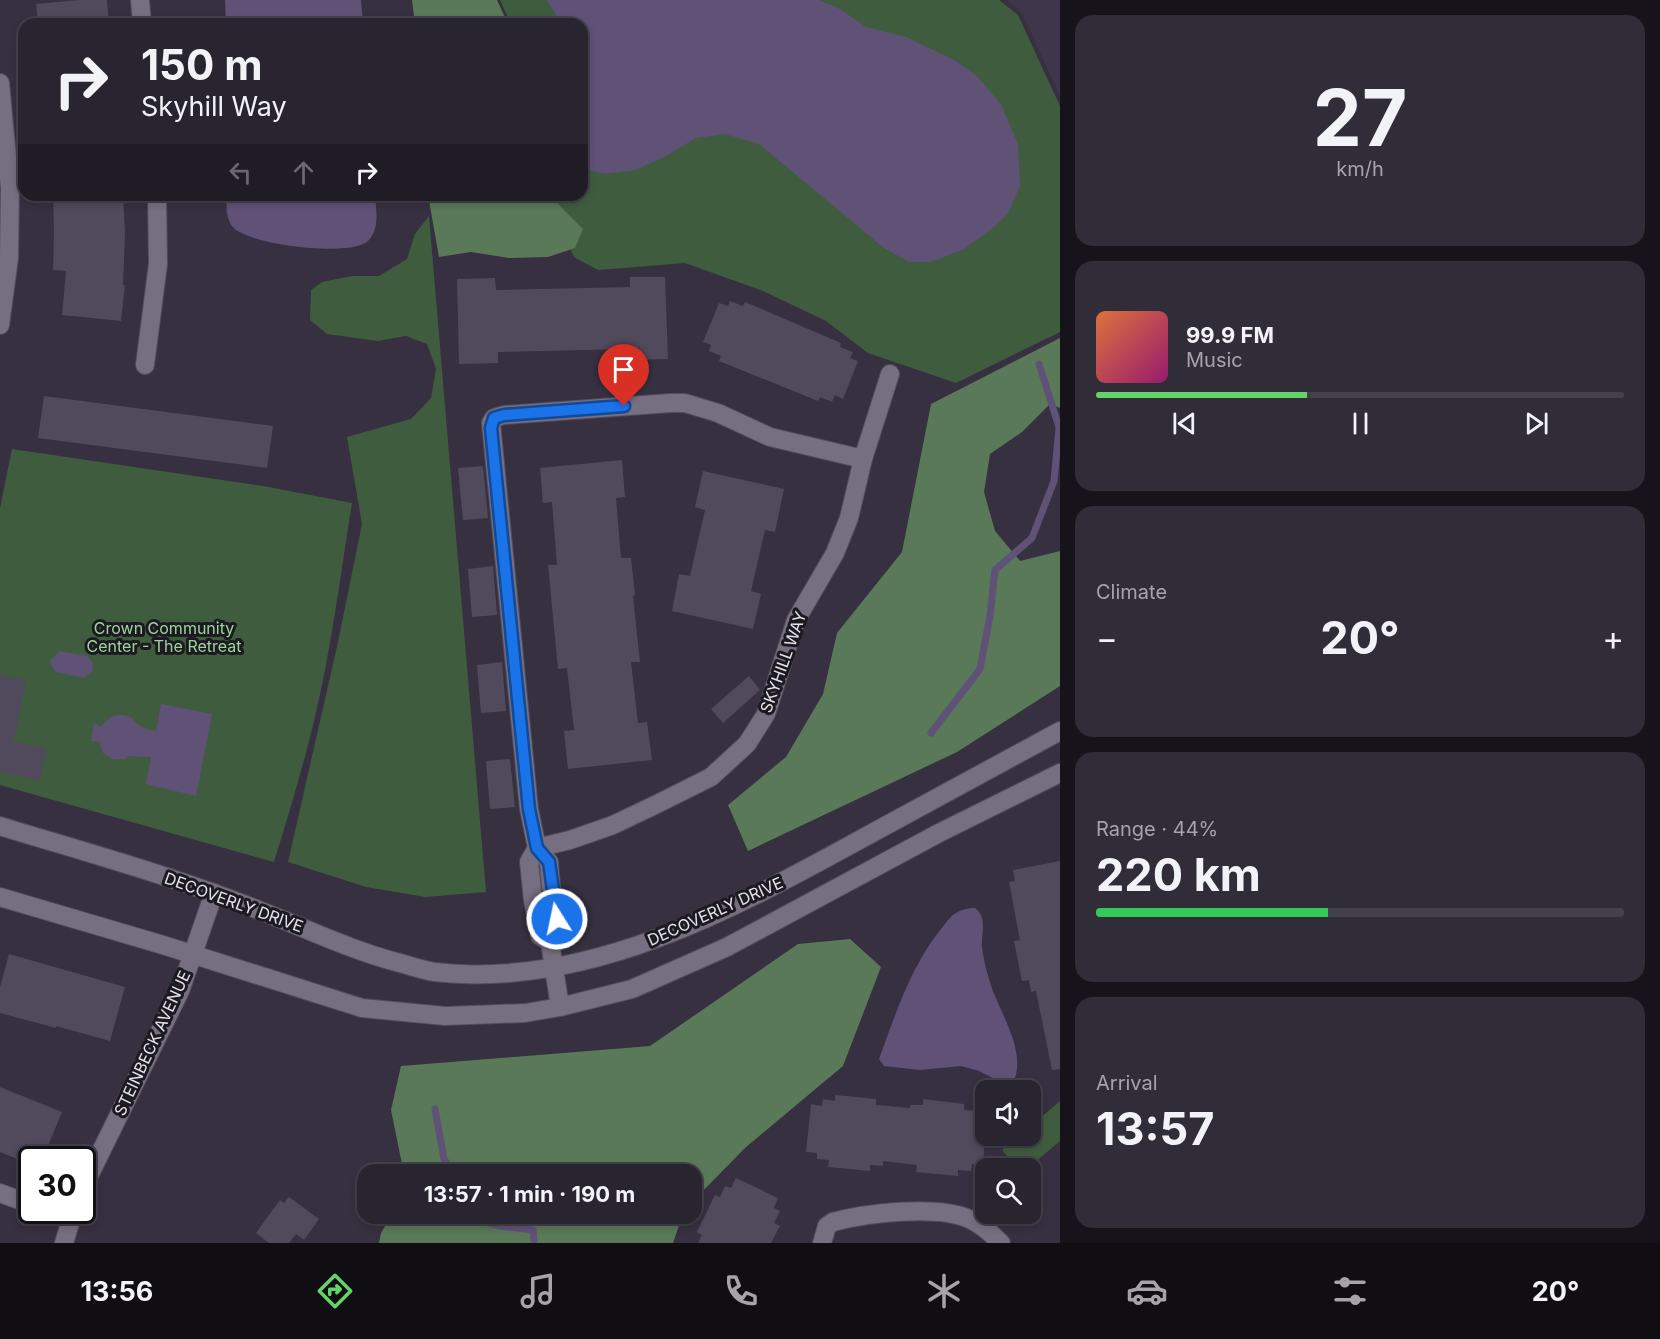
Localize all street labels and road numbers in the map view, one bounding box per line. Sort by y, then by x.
street label: SKYHILL WAY [755,609,811,715]
street label: DECOVERLY DRIVE [162,868,306,936]
street label: DECOVERLY DRIVE [644,872,786,950]
street label: STEINBECK AVENUE [110,967,194,1119]

